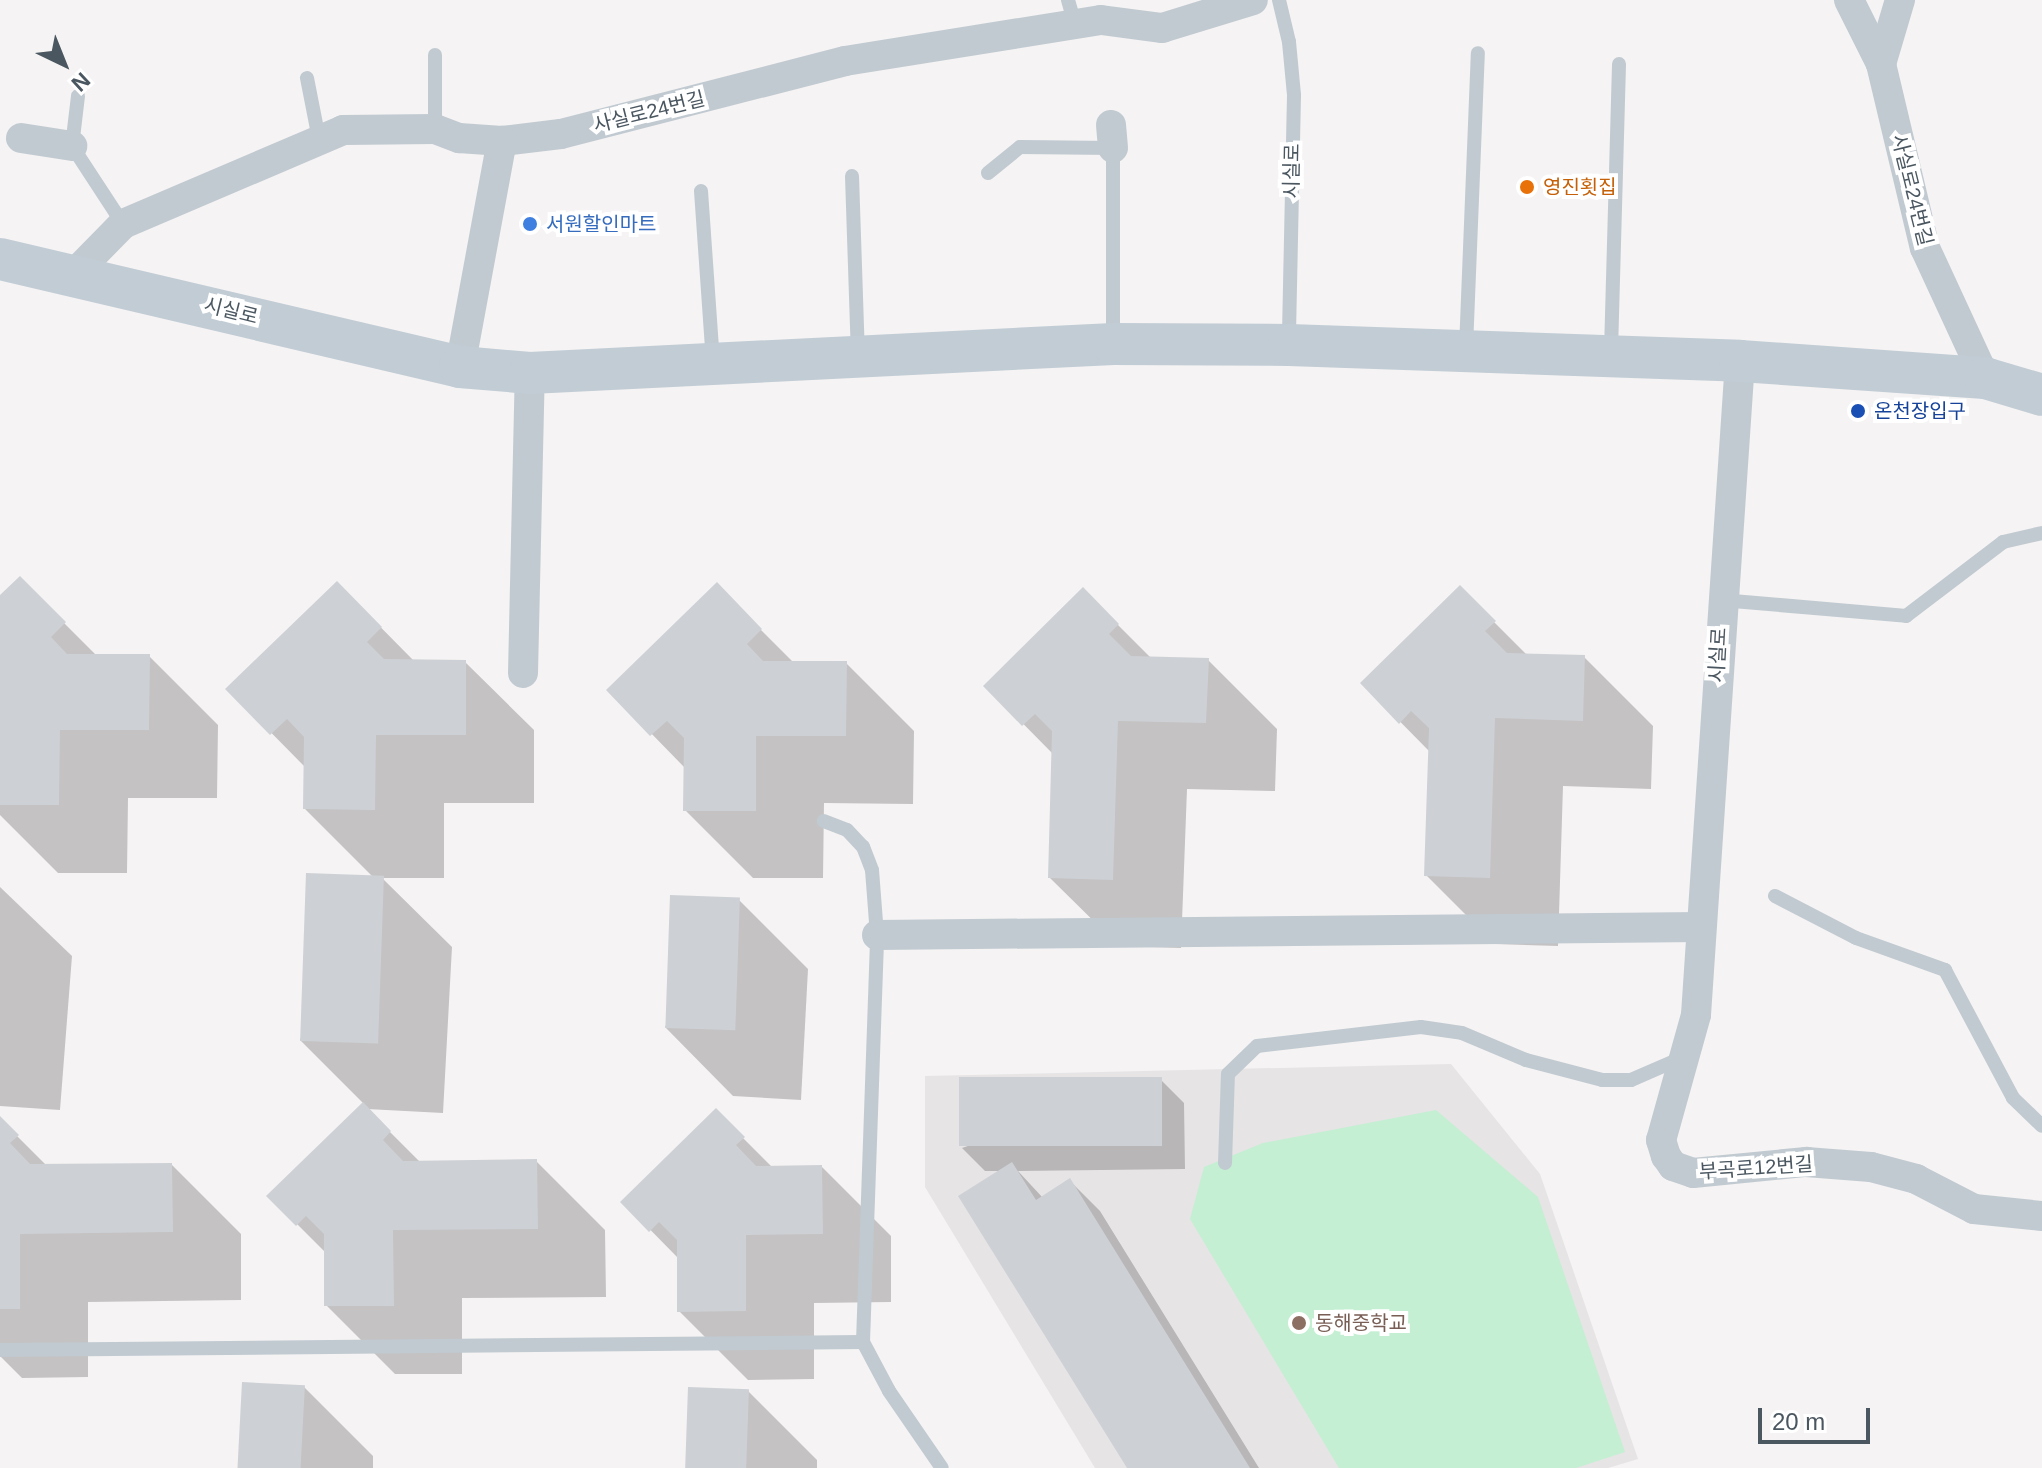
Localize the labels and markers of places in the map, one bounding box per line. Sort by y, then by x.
place label: 영진횟집 [1543,175,1617,199]
marker: 영진횟집 [1518,178,1536,196]
place label: 서원할인마트 [546,212,656,236]
marker: 서원할인마트 [521,215,539,233]
place label: 온천장입구 [1874,399,1966,423]
marker: 온천장입구 [1849,402,1867,420]
place label: 동해중학교 [1315,1311,1407,1335]
marker: 동해중학교 [1290,1314,1308,1332]

